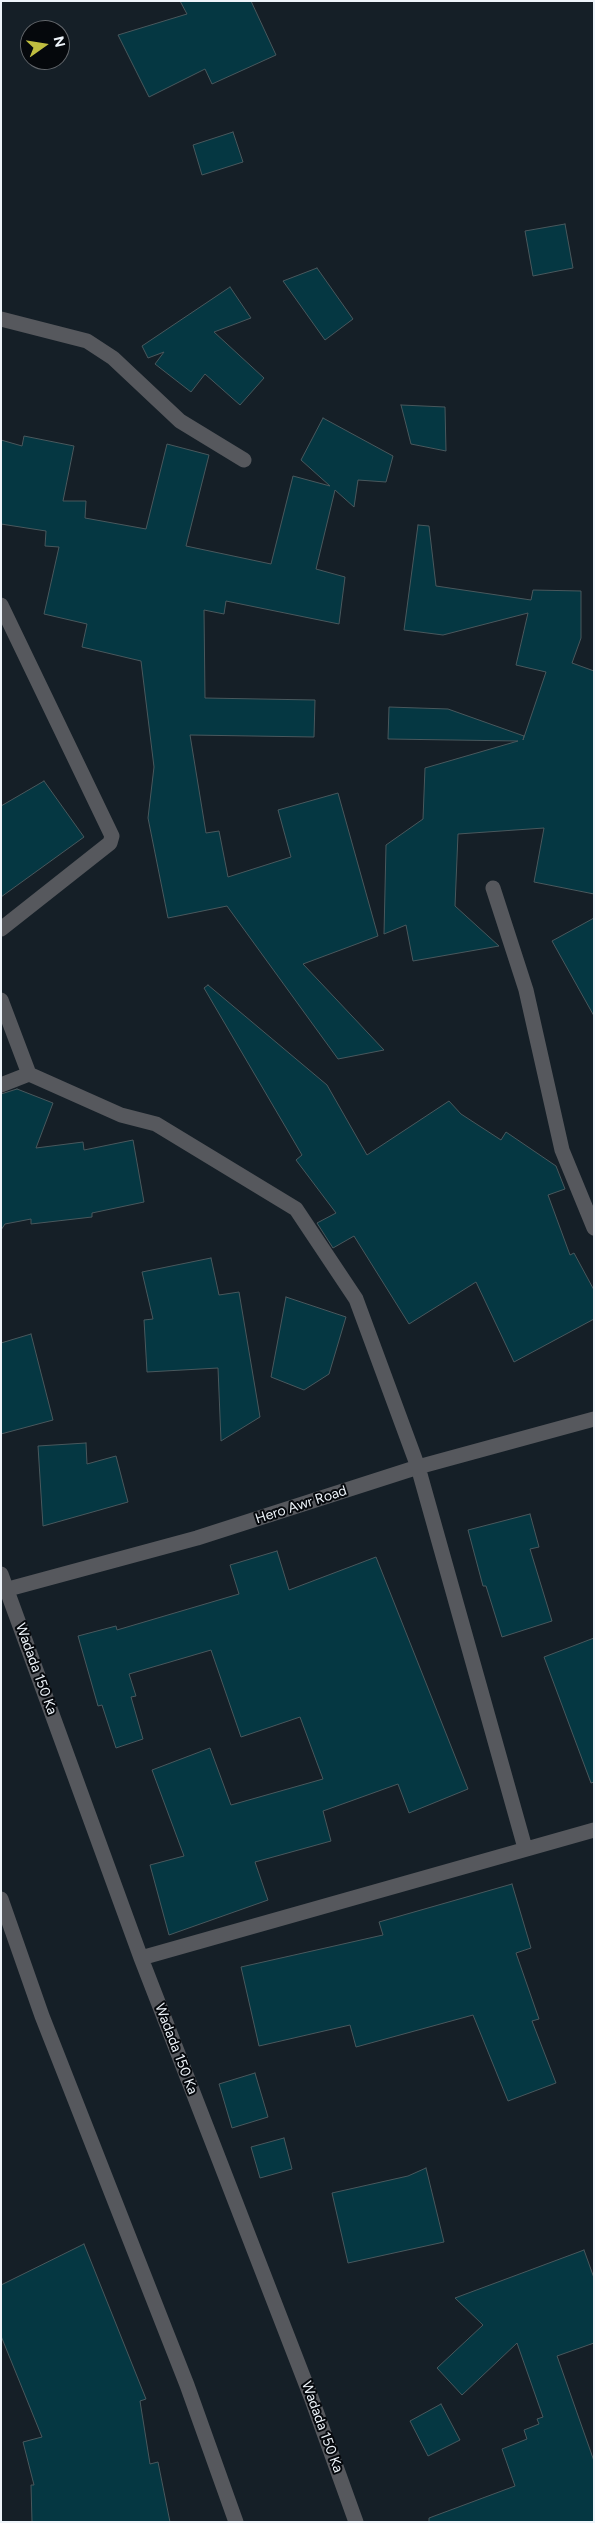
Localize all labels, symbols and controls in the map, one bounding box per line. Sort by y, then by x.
north arrow [20,20,70,70]
text: N [50,35,69,49]
street label: Hero Awr Road [253,1482,349,1528]
street label: Wadada 150 Ka [12,1621,60,1717]
street label: Wadada 150 Ka [151,2001,201,2097]
street label: Wadada 150 Ka [298,2379,346,2475]

